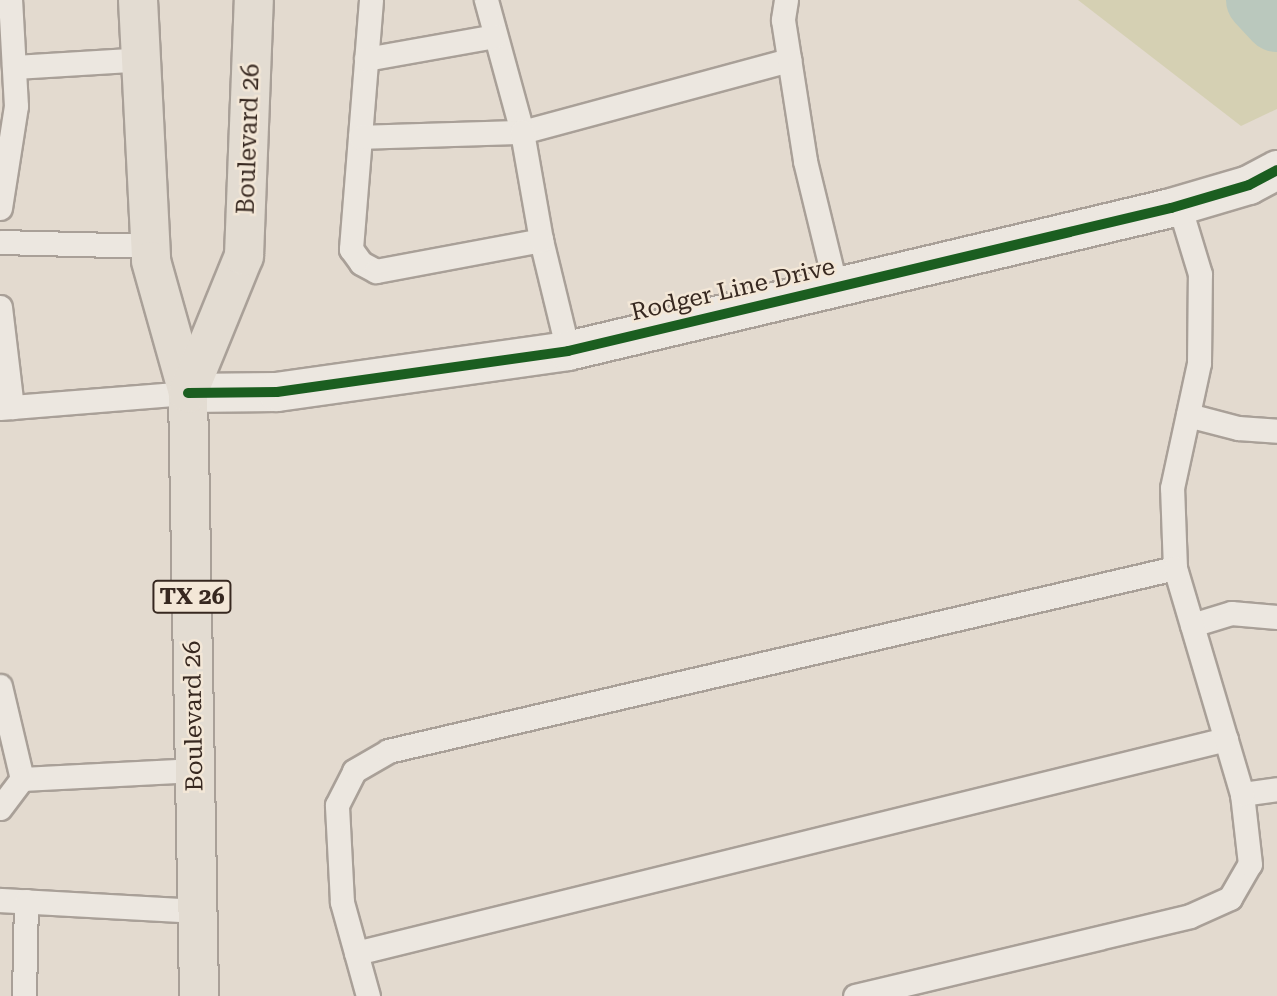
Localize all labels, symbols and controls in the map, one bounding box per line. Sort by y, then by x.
street label: Boulevard 26 [232,63,266,215]
street label: Rodger Line Drive [628,253,838,327]
road number: TX 26 [152,578,232,617]
street label: Boulevard 26 [178,640,210,792]

